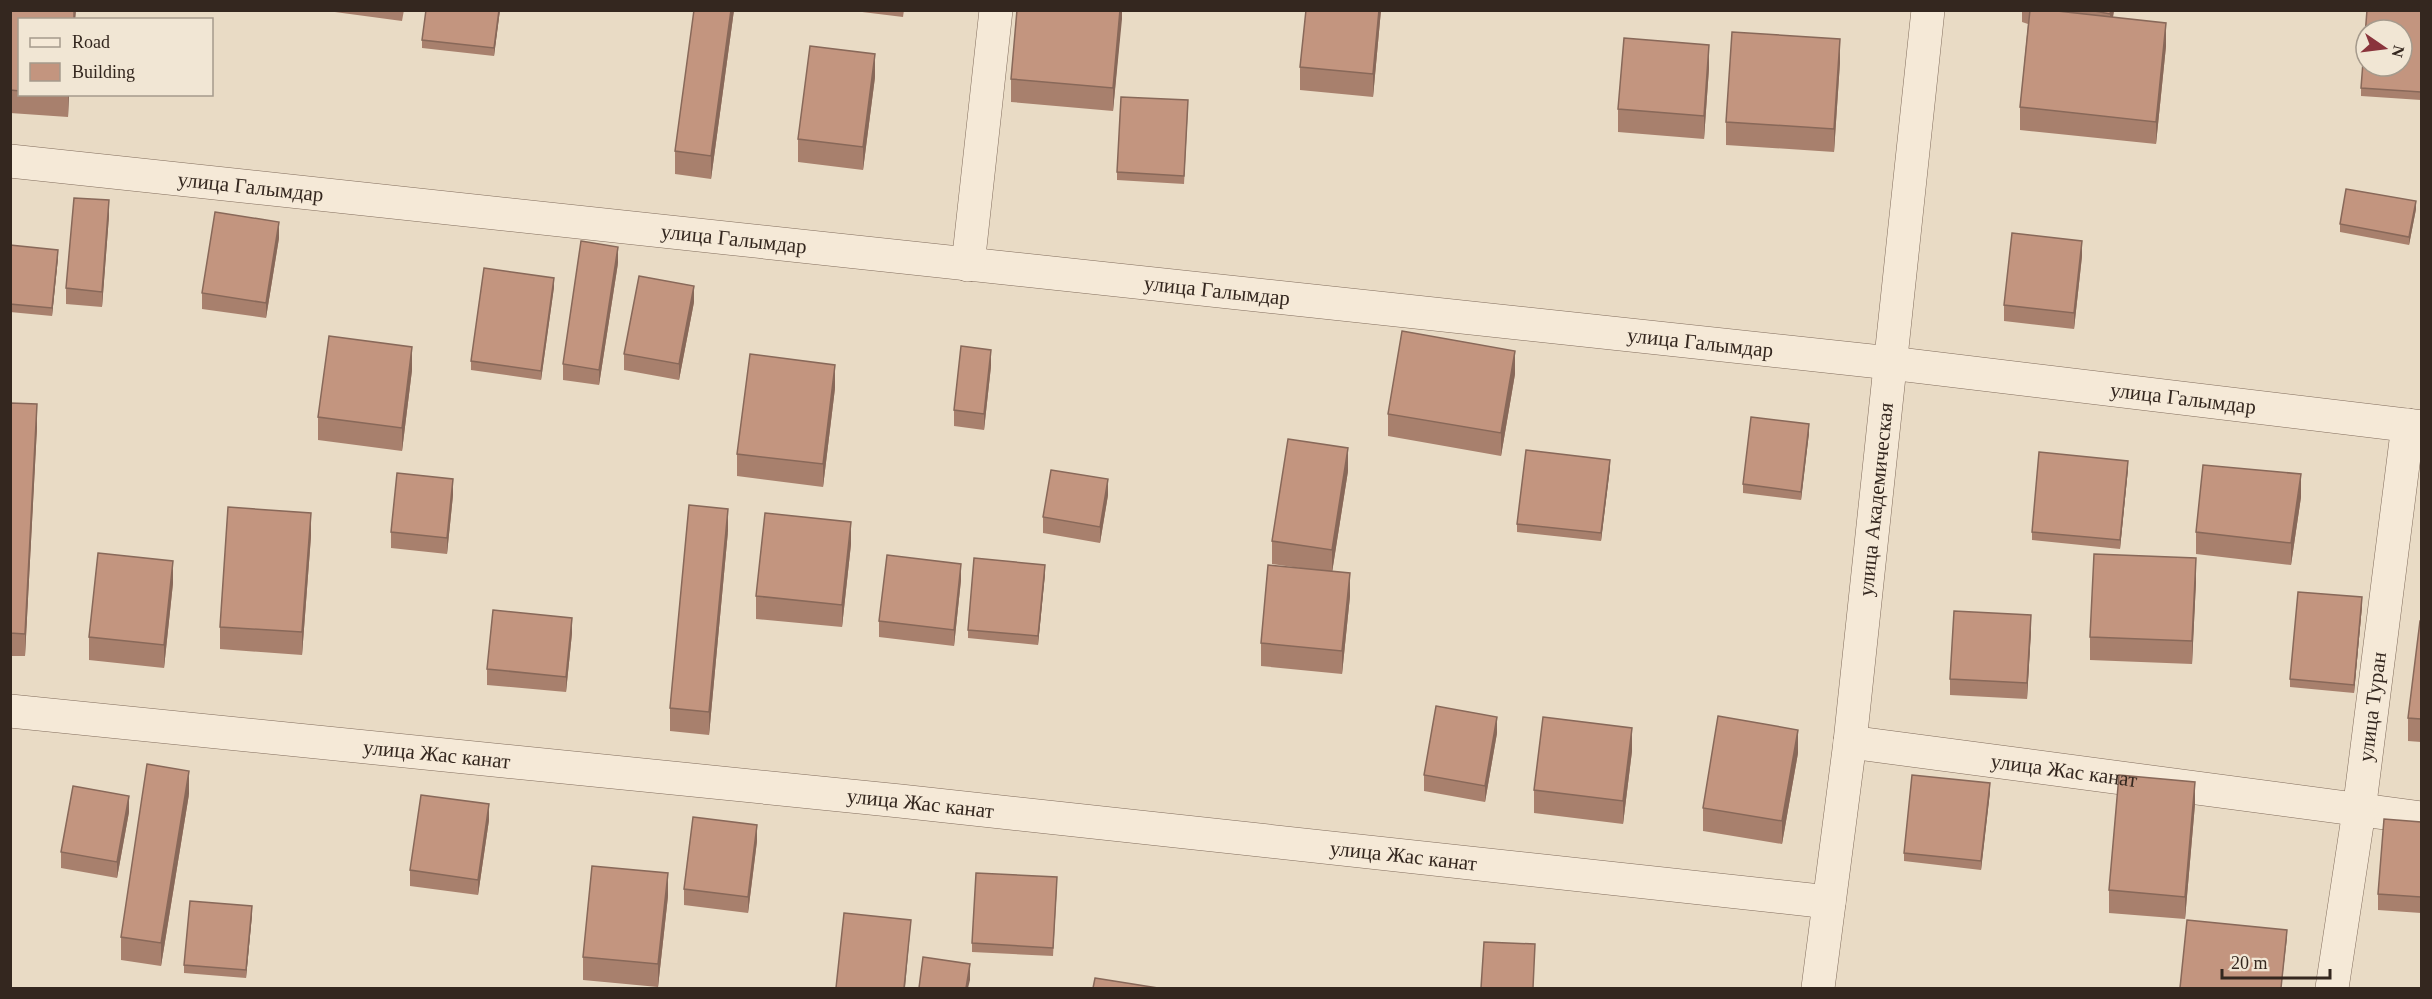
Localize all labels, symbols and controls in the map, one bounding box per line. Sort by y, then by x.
legend [18,18,213,96]
north arrow [2354,18,2414,78]
text: Road [72,32,110,52]
text: N [2388,44,2408,60]
text: Building [72,62,135,82]
street label: улица Галымдар [176,167,325,207]
street label: улица Галымдар [660,219,808,259]
street label: улица Галымдар [1143,271,1291,310]
street label: улица Галымдар [1626,323,1774,362]
street label: улица Галымдар [2109,378,2257,419]
street label: улица Академическая [1854,401,1898,598]
street label: улица Туран [2353,651,2391,763]
street label: улица Жас канат [362,735,512,774]
street label: улица Жас канат [1989,749,2139,792]
street label: улица Жас канат [846,784,995,823]
street label: улица Жас канат [1329,836,1478,876]
scale bar [2222,942,2330,980]
text: 20 m [2231,953,2268,973]

